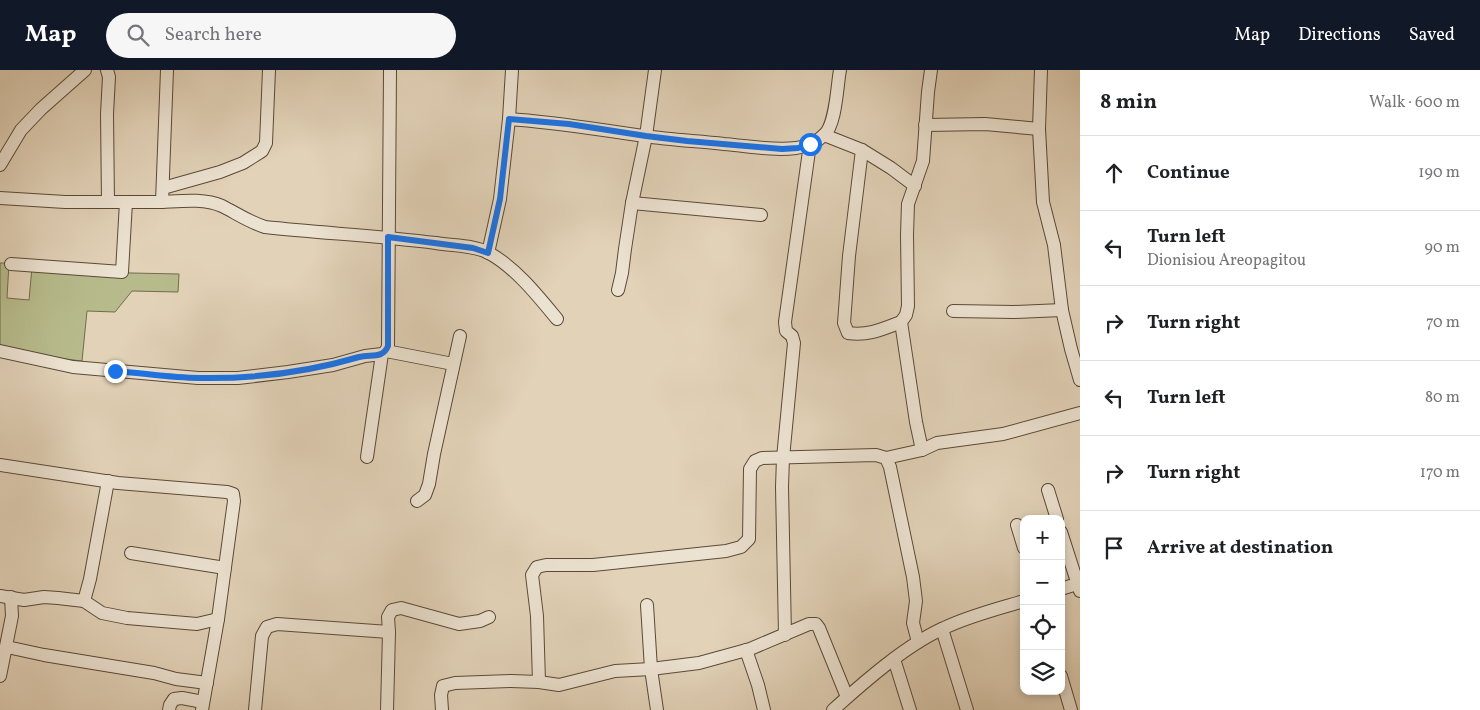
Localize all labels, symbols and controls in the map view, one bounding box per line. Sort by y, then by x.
search box [106,13,456,58]
text: Map [25,18,76,52]
icon: search [124,21,152,49]
text: Search here [164,22,262,48]
text: Map [1234,23,1270,48]
text: Directions [1298,23,1381,48]
text: Saved [1409,23,1455,48]
text: 8 min [1100,88,1157,117]
text: Walk · 600 m [1369,92,1460,114]
route start [799,133,822,156]
icon: ahead [1100,159,1128,187]
text: Continue [1147,160,1230,186]
text: 190 m [1418,162,1460,184]
text: Turn left [1147,224,1226,250]
icon: left [1100,234,1128,262]
text: 90 m [1424,237,1460,259]
text: Dionisiou Areopagitou [1147,250,1306,272]
icon: right [1100,309,1128,337]
text: Turn right [1147,310,1240,336]
text: 70 m [1426,312,1460,334]
route end [104,360,127,383]
icon: left [1100,384,1128,412]
text: Turn left [1147,385,1226,411]
text: 80 m [1425,387,1460,409]
icon: right [1100,459,1128,487]
text: Turn right [1147,460,1240,486]
text: 170 m [1420,462,1460,484]
map controls [1020,515,1065,695]
button: + [1020,515,1065,560]
icon: arrive [1100,534,1128,562]
text: Arrive at destination [1147,535,1333,561]
button: − [1020,560,1065,605]
button: locate [1020,605,1065,650]
button: layers [1020,650,1065,695]

